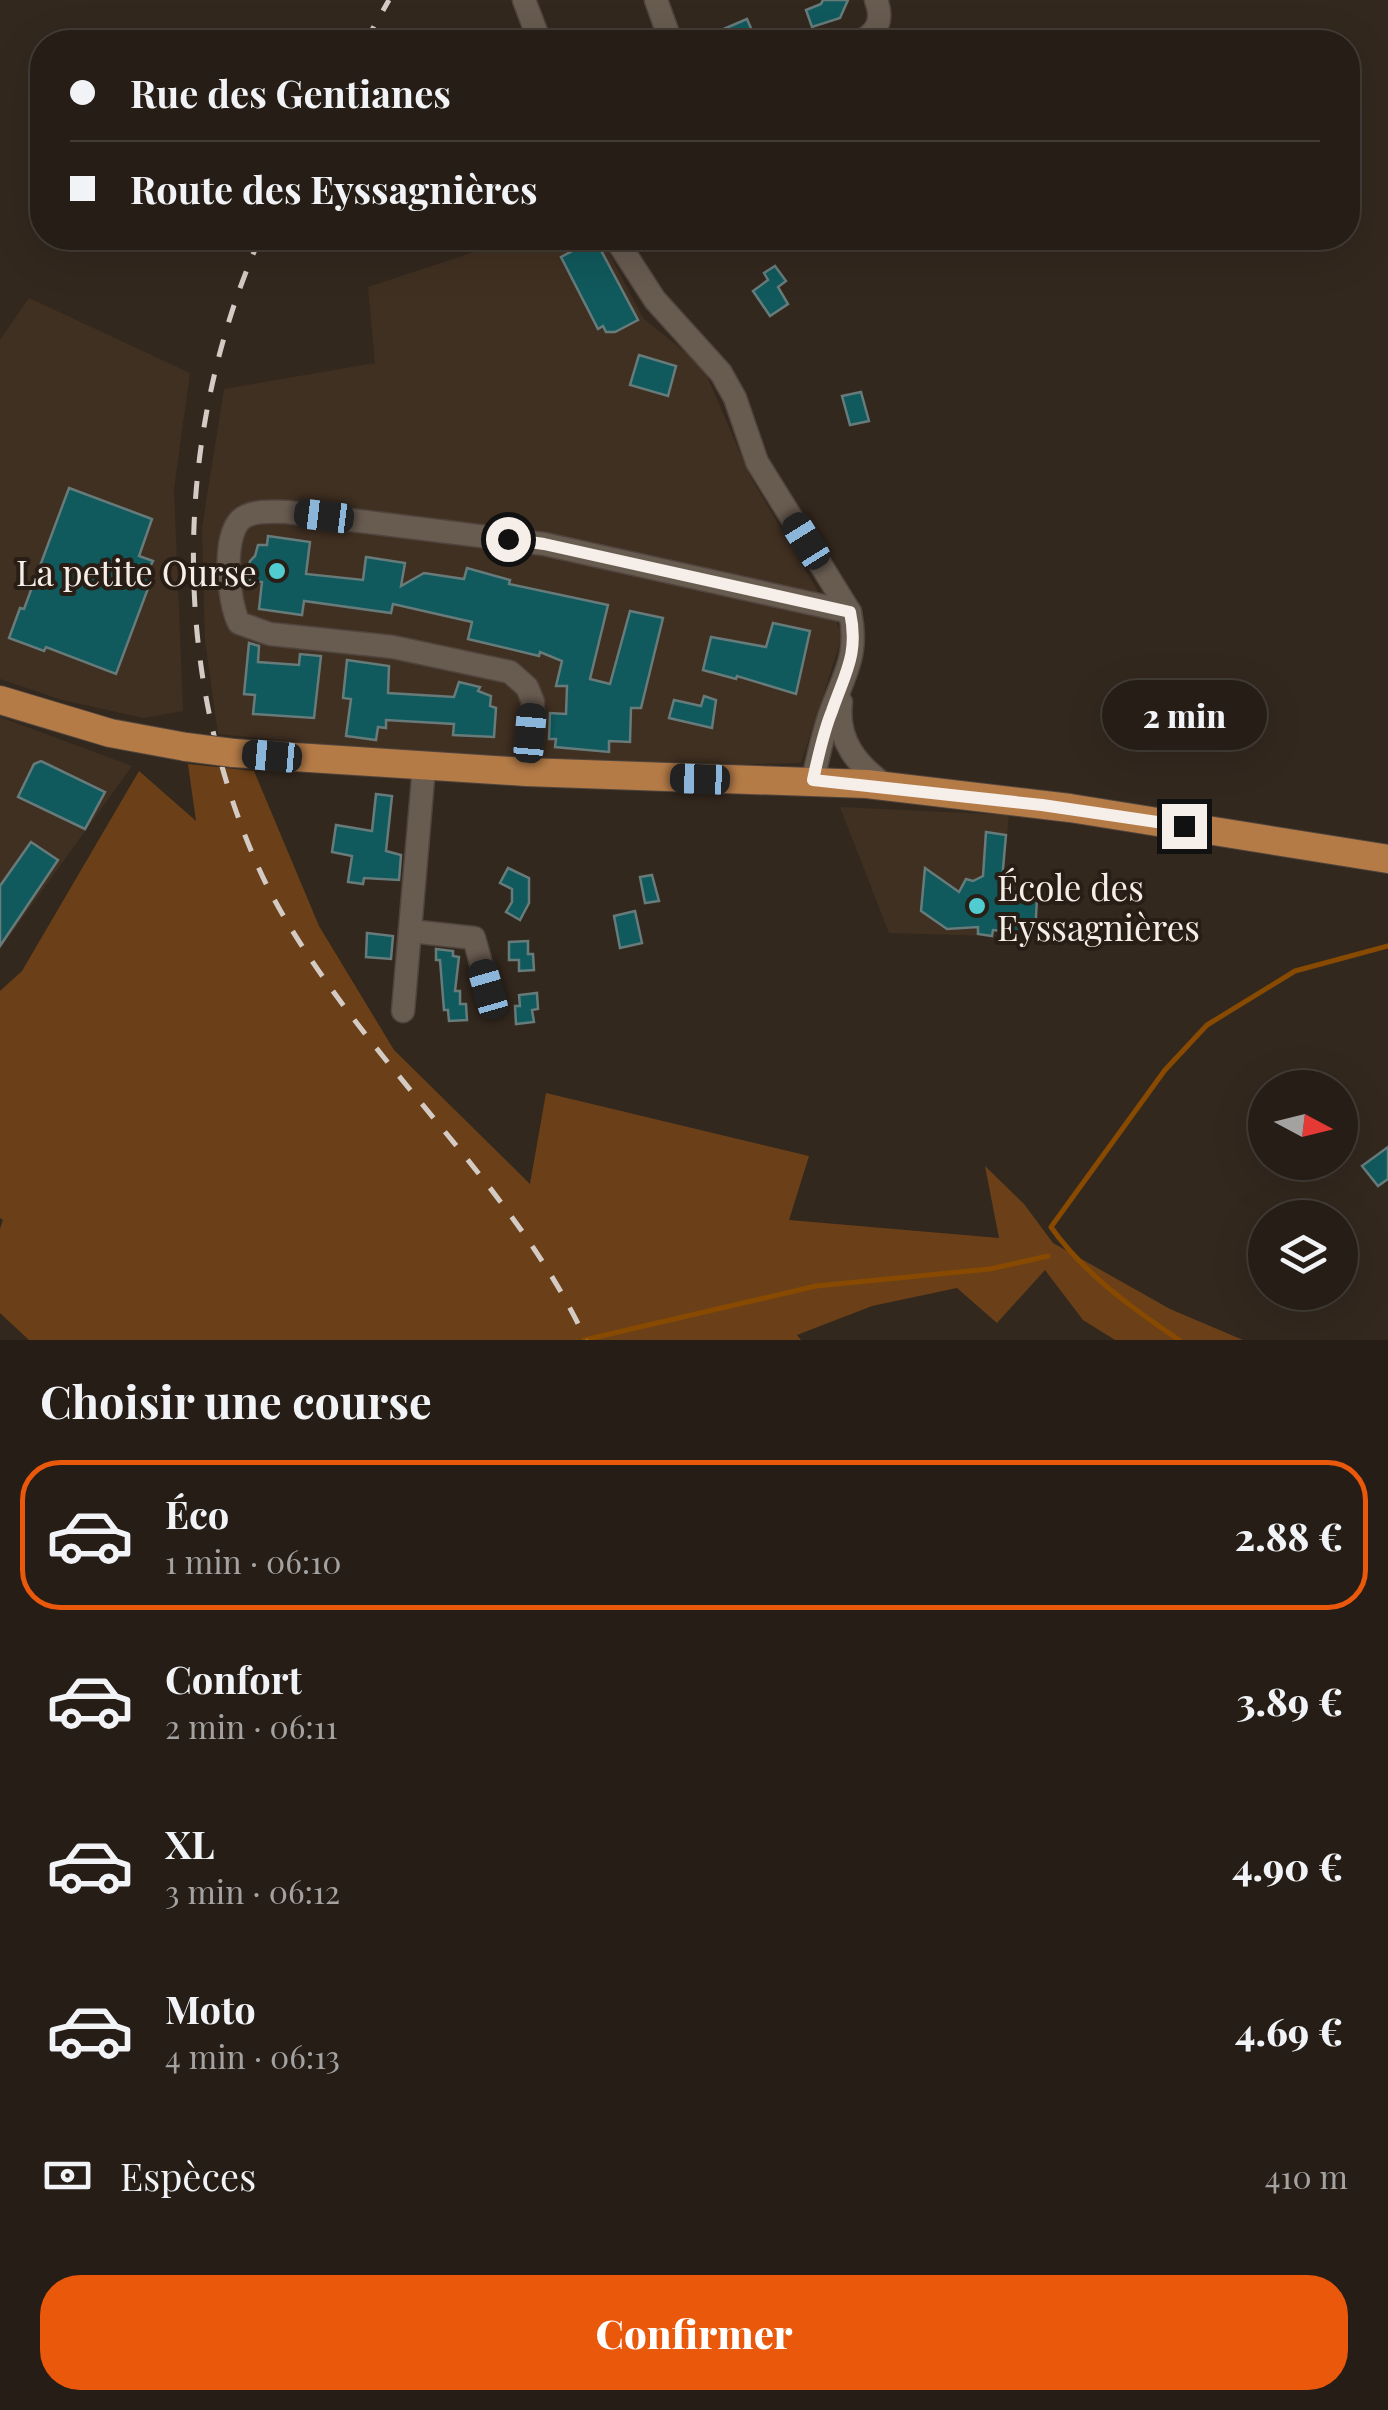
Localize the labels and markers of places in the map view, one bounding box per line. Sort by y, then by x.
place label: La petite Ourse [16,548,257,595]
marker: La petite Ourse [266,560,288,582]
place label: École des Eyssagnières [997,863,1200,950]
marker: École des Eyssagnières [966,895,988,917]

